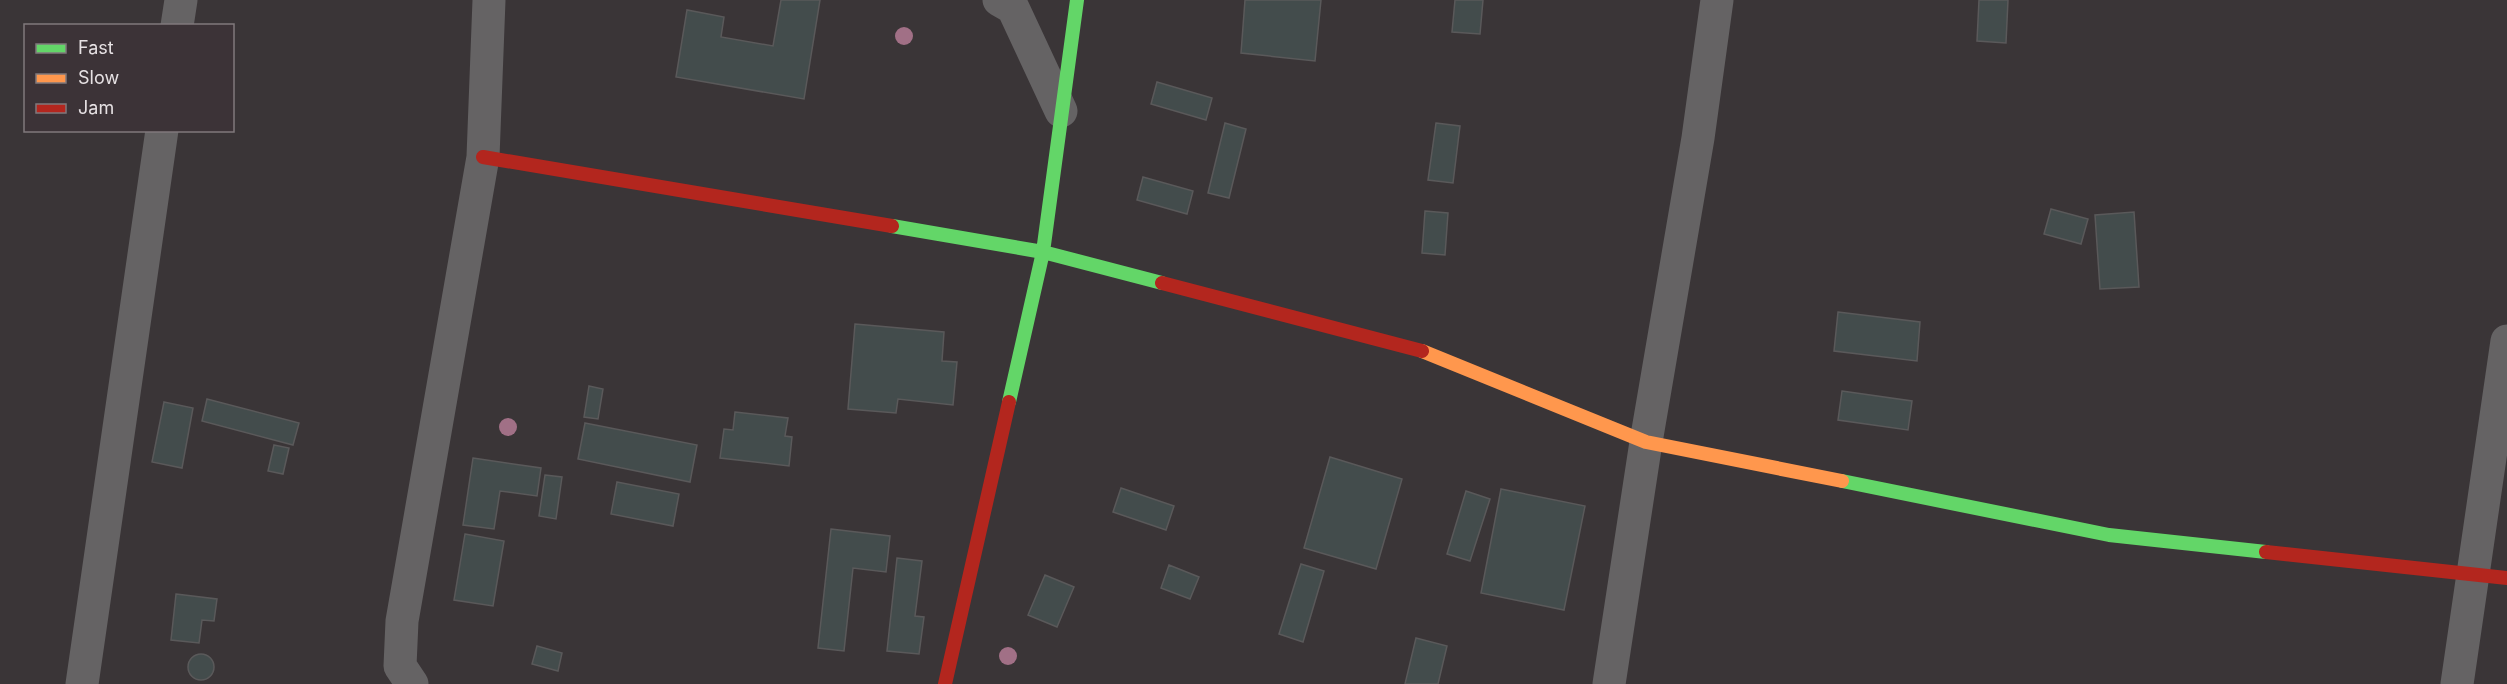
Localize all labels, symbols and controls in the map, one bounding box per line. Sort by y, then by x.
legend [24,24,234,132]
text: Fast [78,37,114,58]
text: Slow [78,67,119,88]
text: Jam [78,97,114,118]

